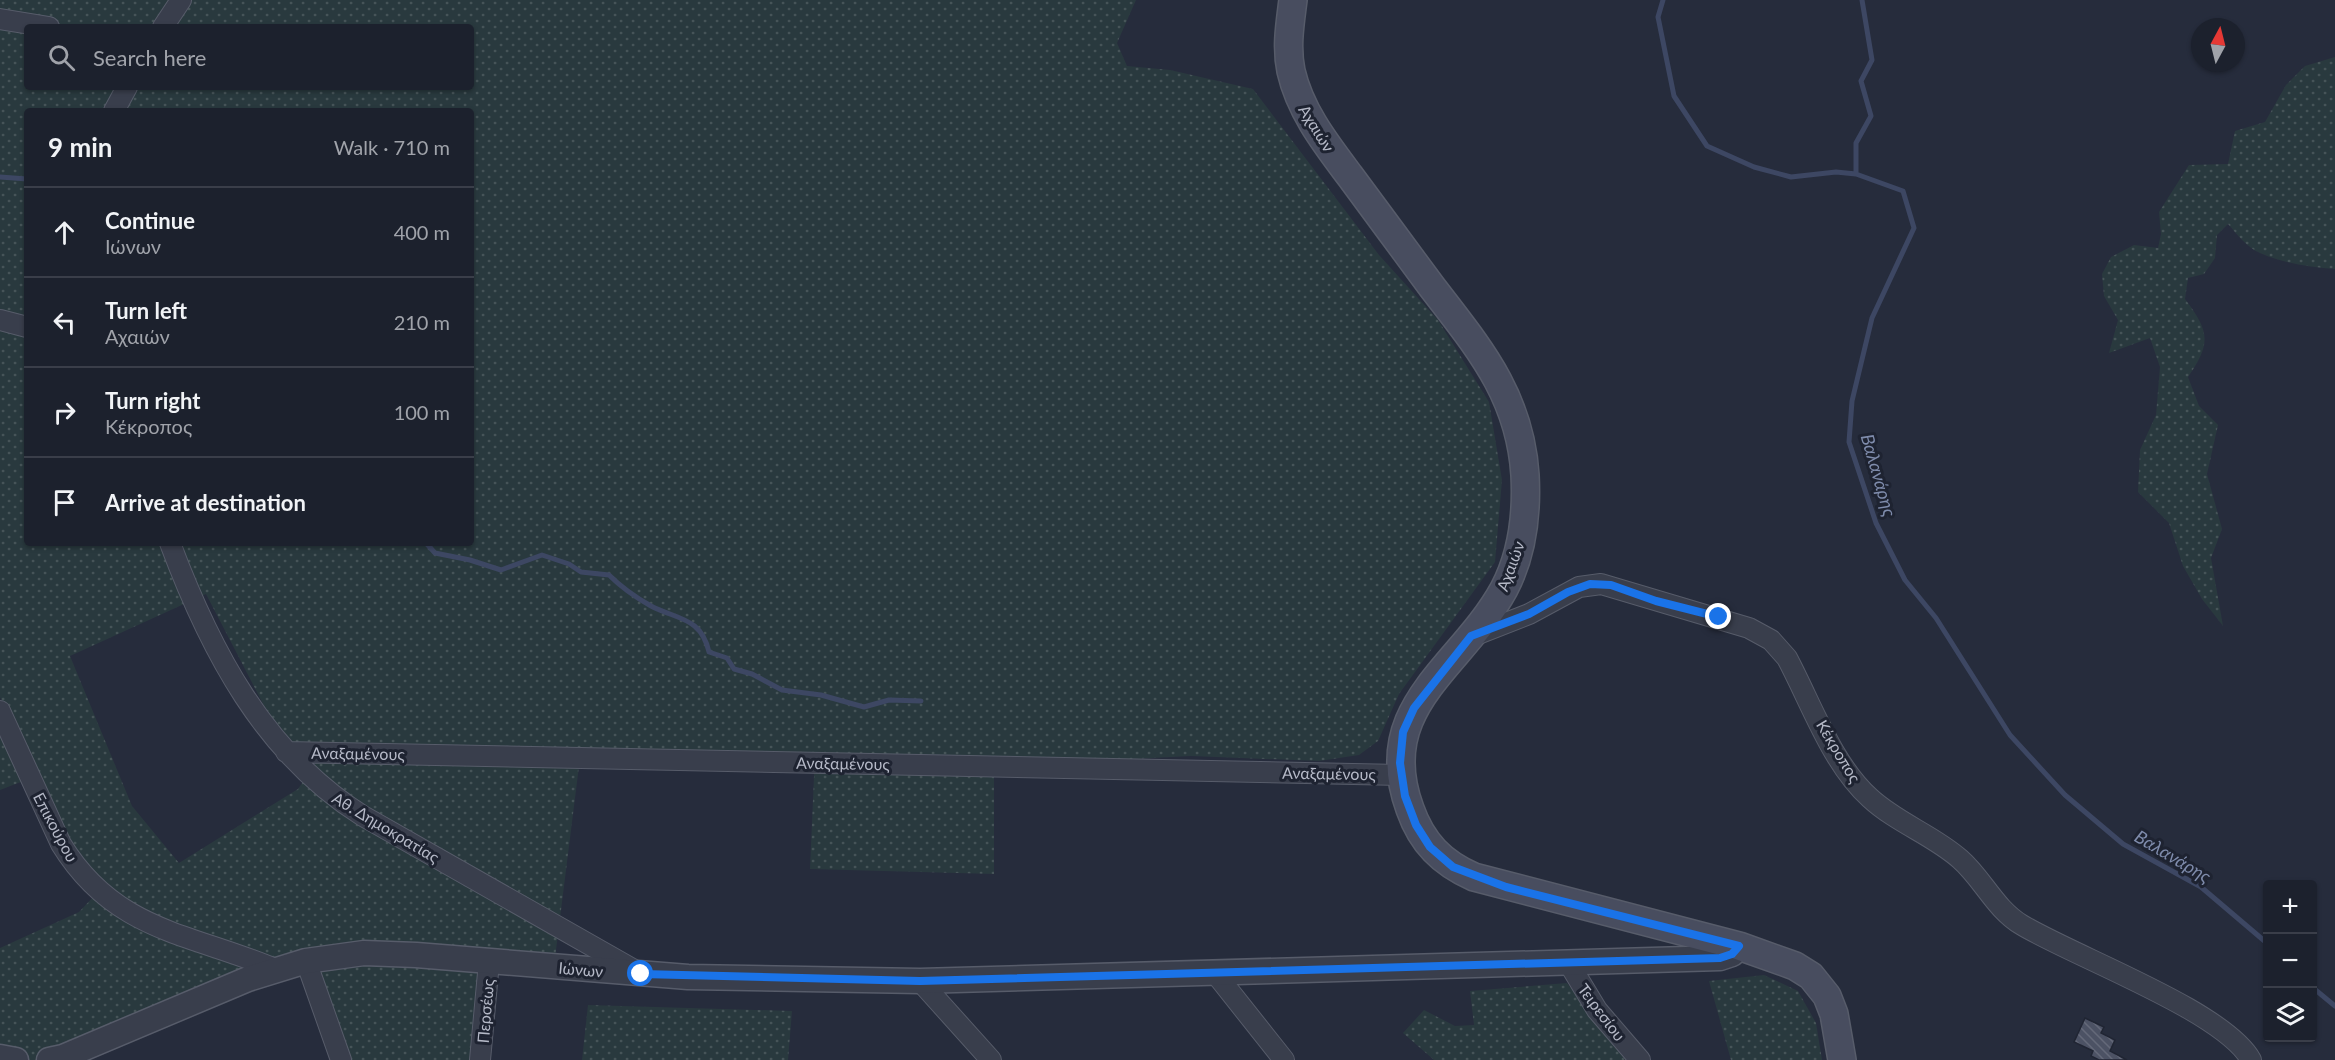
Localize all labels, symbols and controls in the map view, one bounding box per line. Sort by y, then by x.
north arrow [2191,18,2245,72]
search box [24,24,474,90]
icon: search [45,41,78,74]
text: Search here [93,44,206,71]
street label: Αχαιών [1295,101,1339,155]
text: 9 min [48,131,112,163]
text: Walk · 710 m [334,135,450,159]
text: Continue [105,207,195,234]
icon: ahead [48,216,81,249]
text: 400 m [394,220,450,244]
text: Ιώνων [105,234,161,258]
text: Turn left [105,297,187,324]
icon: left [48,306,81,339]
text: 210 m [394,310,450,334]
text: Αχαιών [105,324,170,348]
text: Turn right [105,387,200,414]
icon: right [48,396,81,429]
text: 100 m [394,400,450,424]
text: Κέκροπος [105,414,192,438]
water label: Βαλανάρης [1857,431,1901,519]
icon: arrive [48,486,81,519]
text: Arrive at destination [105,489,306,516]
street label: Αχαιών [1492,538,1528,594]
route end [1705,603,1731,629]
street label: Κέκροπος [1813,716,1865,786]
street label: Αναξαμένους [311,743,406,764]
street label: Αναξαμένους [796,753,891,774]
street label: Αναξαμένους [1282,763,1377,784]
street label: Αθ. Δημοκρατίας [329,788,443,867]
street label: Επικούρου [30,789,82,865]
water label: Βαλανάρης [2131,825,2215,887]
map controls [2263,880,2317,1042]
button: + [2263,880,2317,934]
button: − [2263,934,2317,988]
street label: Ιώνων [558,958,604,980]
route start [627,960,653,986]
street label: Περσέως [473,977,497,1044]
street label: Τειρεσίου [1574,980,1630,1044]
button: layers [2263,988,2317,1042]

